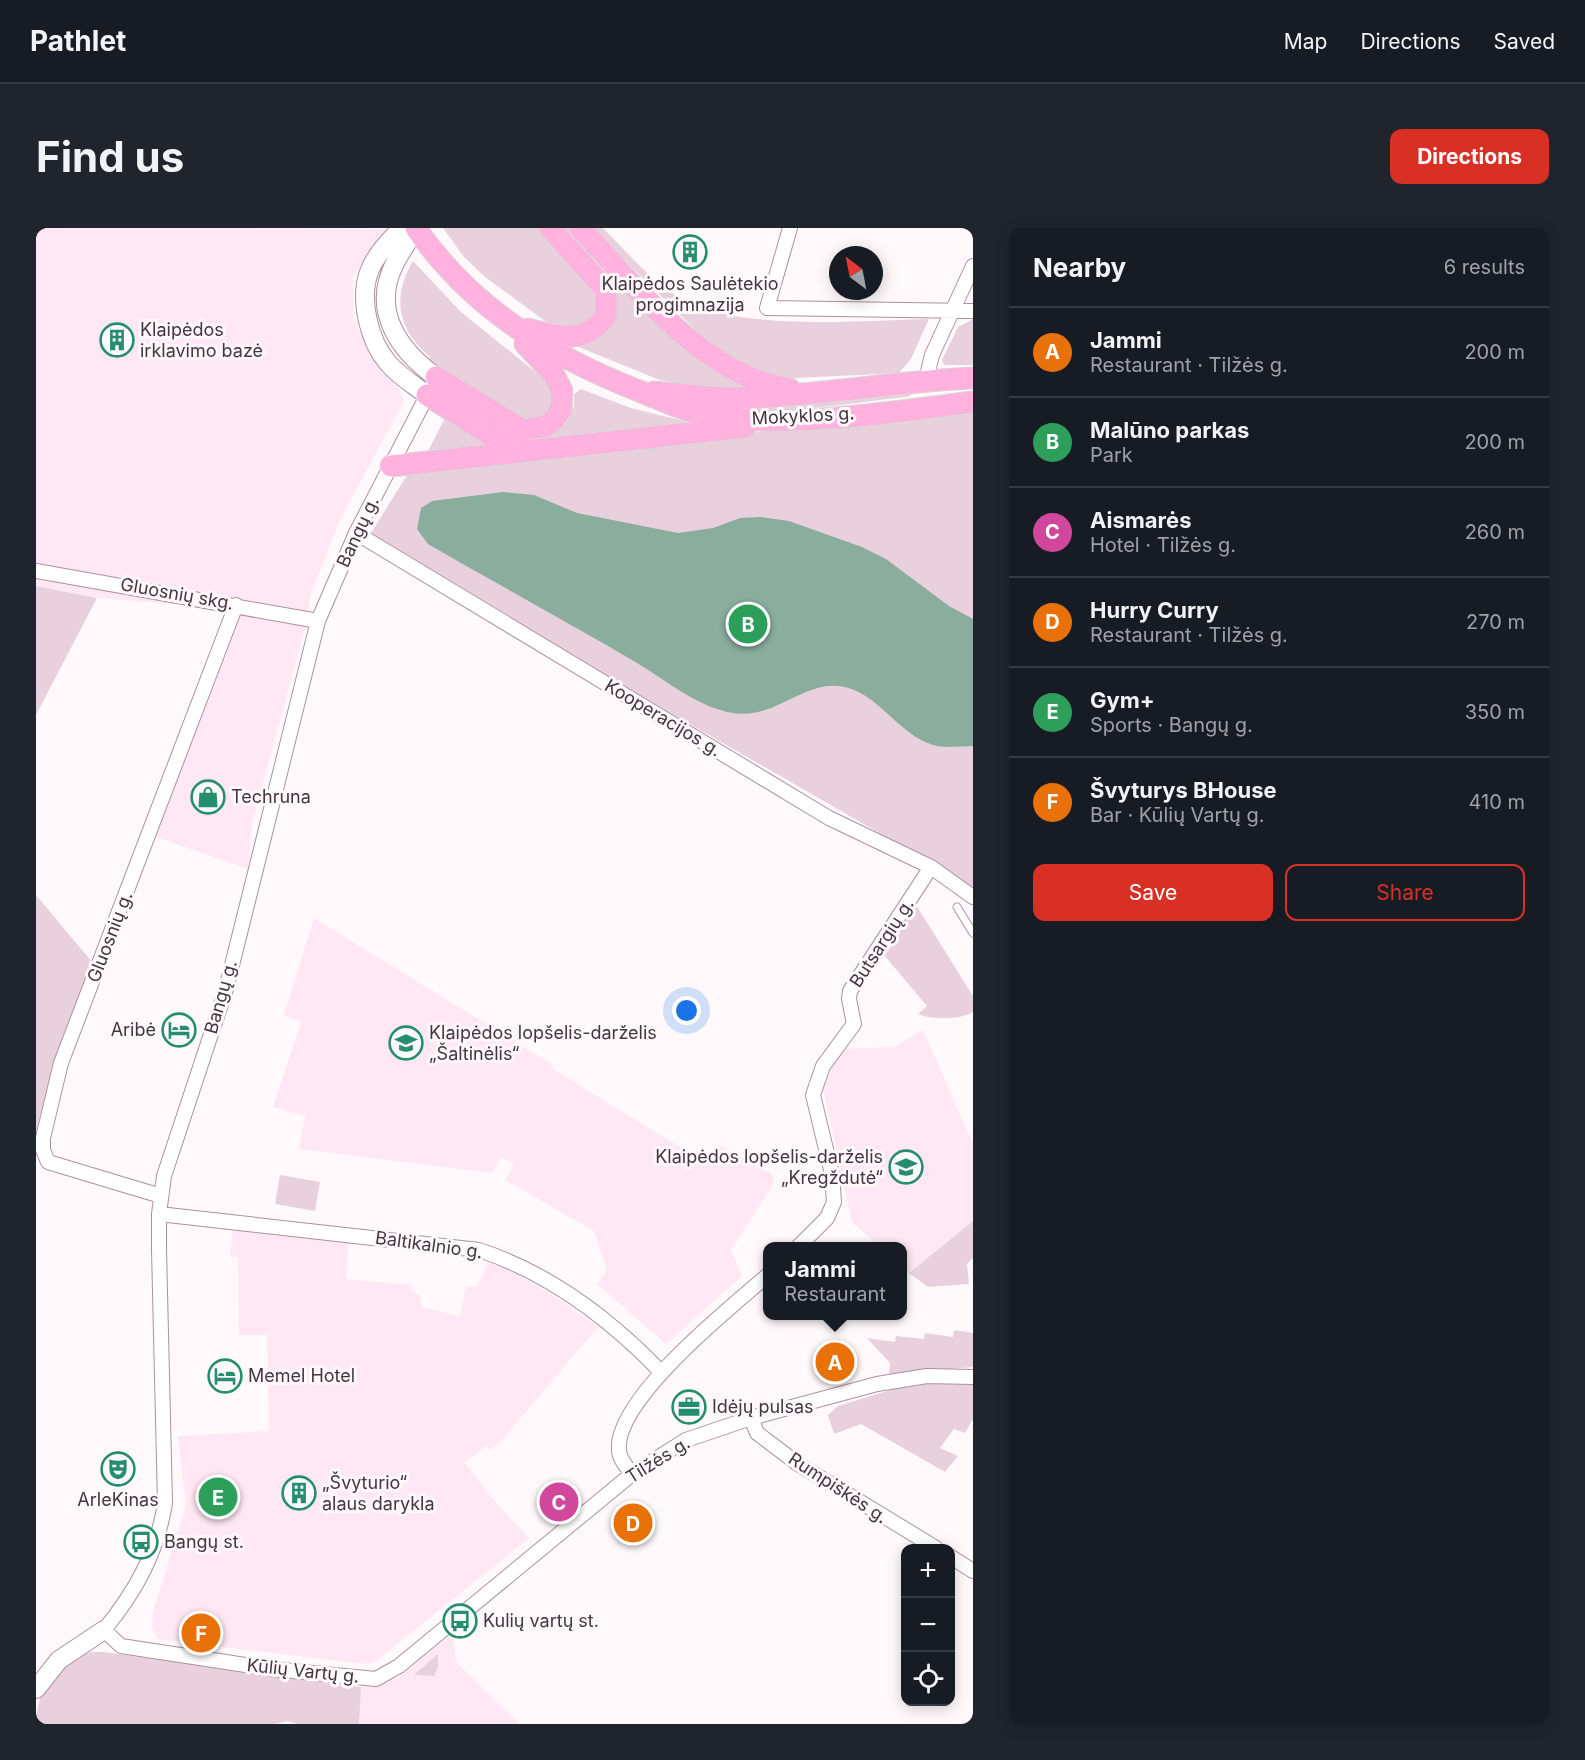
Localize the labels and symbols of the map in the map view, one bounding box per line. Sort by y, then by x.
building icon: Klaipėdos Saulėtekio progimnazija [672,234,708,270]
north arrow [829,246,883,300]
place label: Klaipėdos Saulėtekio progimnazija [601,273,779,315]
place label: Klaipėdos irklavimo bazė [140,319,263,361]
building icon: Klaipėdos irklavimo bazė [99,322,135,358]
street label: Mokyklos g. [751,402,855,429]
street label: Bangų g. [332,493,383,570]
street label: Gluosnių skg. [119,573,235,614]
pin: B [728,602,768,646]
street label: Kooperacijos g. [601,675,725,761]
shop icon: Techruna [190,779,226,815]
place label: Techruna [231,786,311,807]
street label: Gluosnių g. [83,888,136,985]
street label: Butsargių g. [845,894,918,991]
street label: Bangų g. [200,958,241,1036]
your location [672,996,701,1025]
hotel icon: Aribė [161,1012,197,1048]
place label: Aribė [111,1019,156,1040]
place label: Klaipėdos lopšelis-darželis „Šaltinėlis“ [429,1022,657,1064]
school or university icon: Klaipėdos lopšelis-darželis „Šaltinėlis“ [388,1025,424,1061]
place label: Klaipėdos lopšelis-darželis „Kregždutė“ [655,1146,883,1188]
school or university icon: Klaipėdos lopšelis-darželis „Kregždutė“ [888,1149,924,1185]
street label: Baltikalnio g. [374,1227,484,1262]
pin: A [816,1340,854,1384]
hotel icon: Memel Hotel [207,1358,243,1394]
place label: Memel Hotel [248,1365,355,1386]
office icon: Idėjų pulsas [671,1389,707,1425]
place label: Idėjų pulsas [712,1396,814,1417]
street label: Tilžės g. [622,1432,694,1487]
street label: Rumpiškės g. [785,1448,892,1527]
theatre icon: ArleKinas [100,1451,136,1487]
place label: „Švyturio“ alaus darykla [322,1471,435,1514]
pin: E [198,1474,237,1520]
building icon: „Švyturio“ alaus darykla [281,1475,317,1511]
pin: C [540,1480,578,1524]
place label: ArleKinas [77,1489,159,1510]
pin: D [614,1500,652,1546]
bus stop icon: Bangų st. [123,1524,159,1560]
place label: Bangų st. [164,1531,244,1552]
bus stop icon: Kulių vartų st. [442,1603,478,1639]
pin: F [182,1610,220,1656]
place label: Kulių vartų st. [483,1610,599,1631]
street label: Kūlių Vartų g. [246,1654,360,1687]

